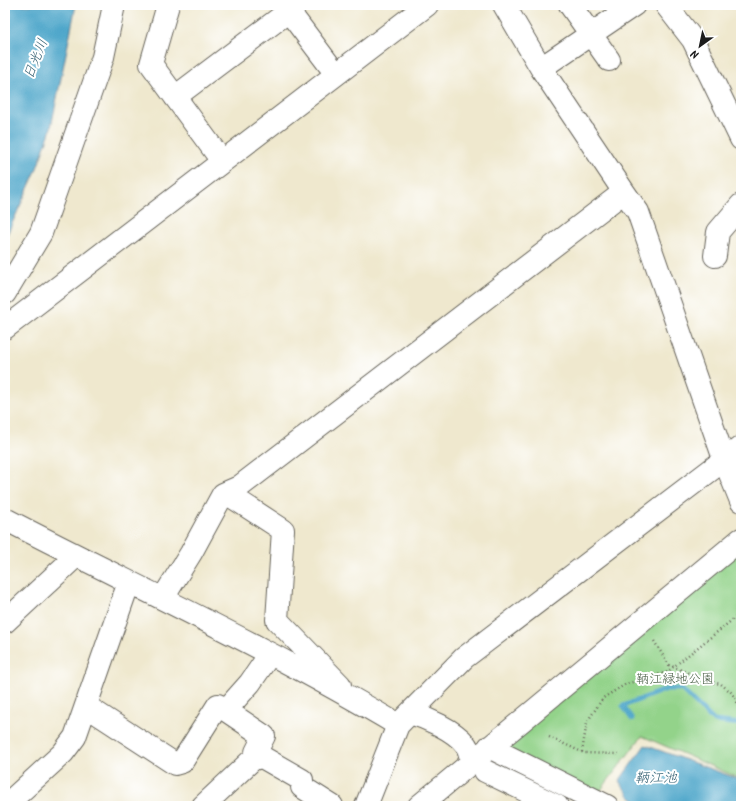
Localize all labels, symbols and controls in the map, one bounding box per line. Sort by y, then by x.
north arrow [680,26,720,66]
water label: 日光川 [18,35,54,83]
text: N [687,44,703,63]
park label: 鞆江緑地公園 [636,669,714,690]
water label: 鞆江池 [635,767,678,789]

